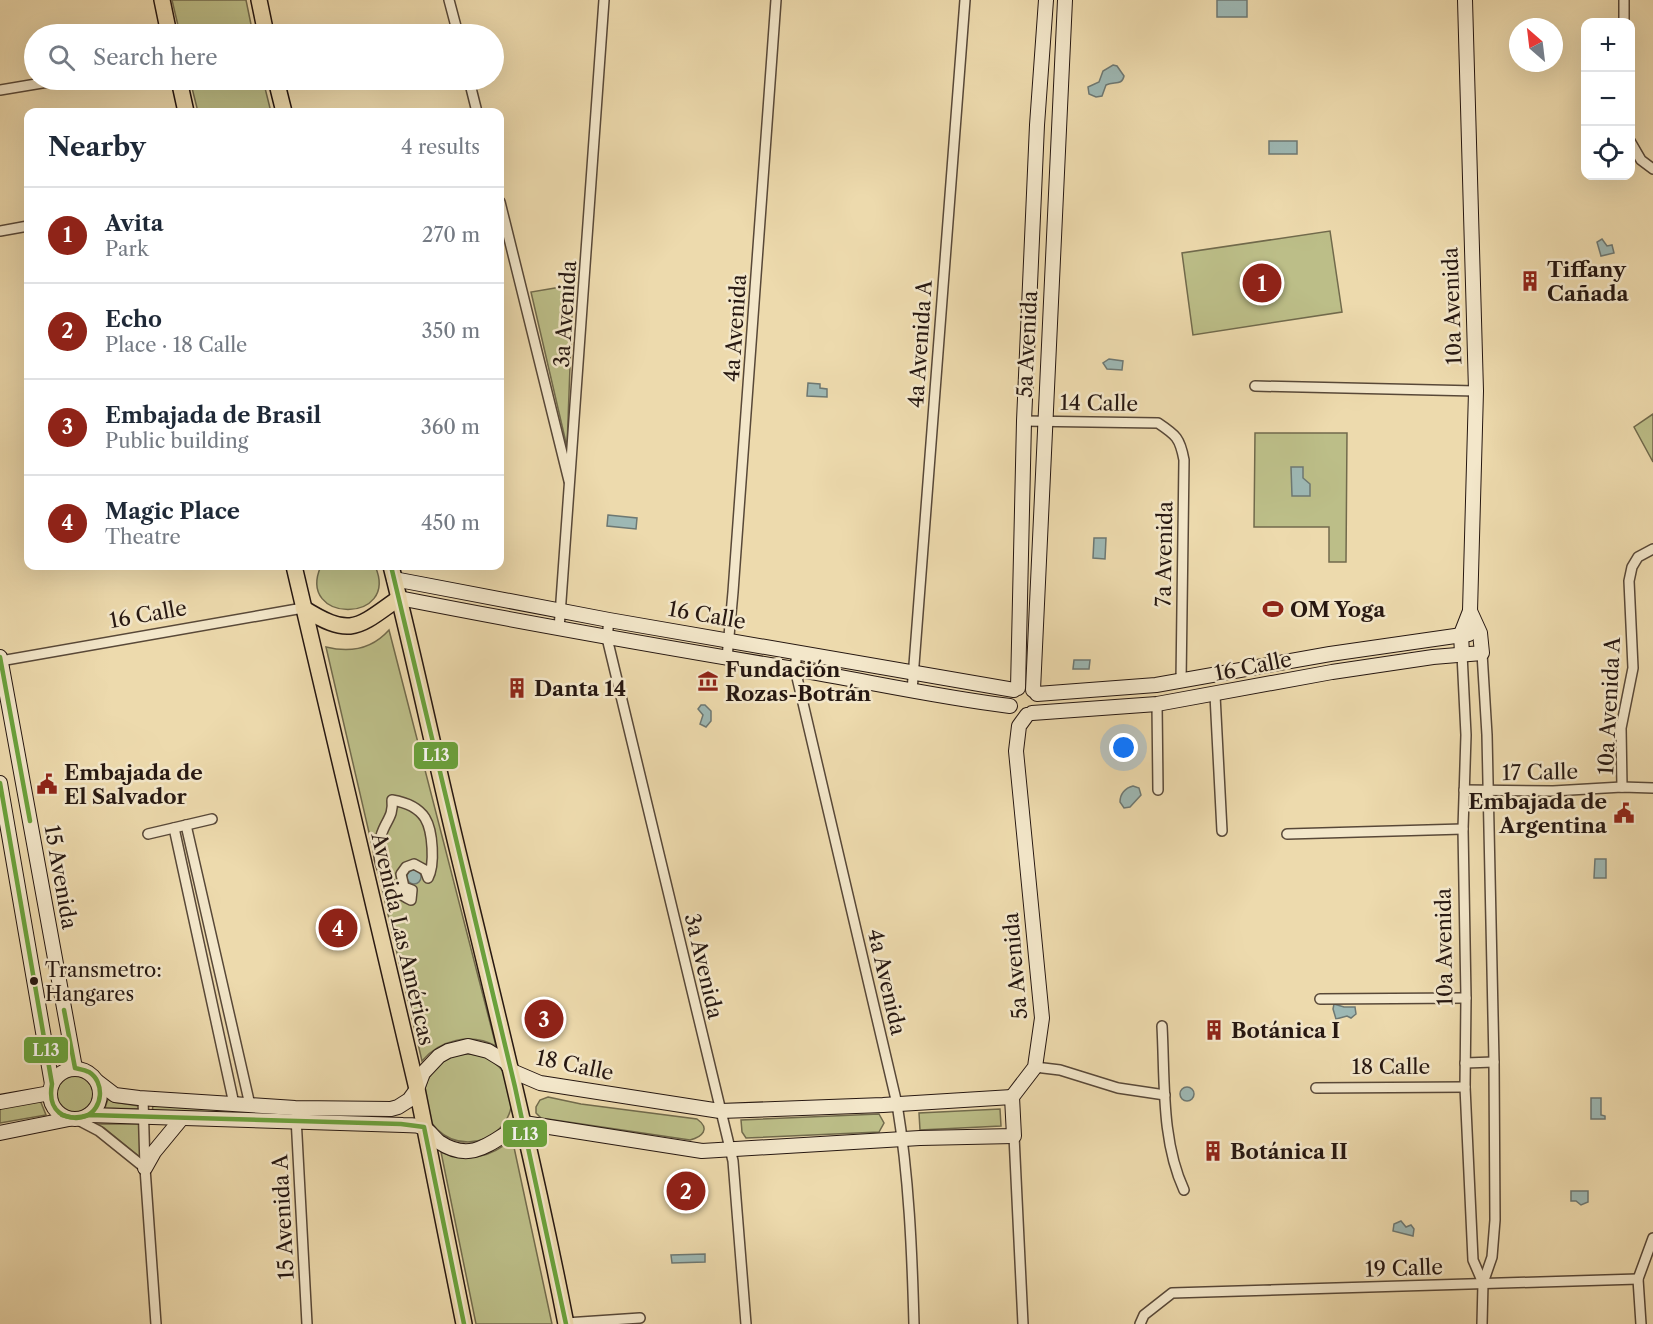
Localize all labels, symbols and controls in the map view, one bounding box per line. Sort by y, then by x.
north arrow [1509,18,1563,72]
map controls [1581,18,1635,180]
button: + [1581,18,1635,72]
search box [24,24,504,90]
icon: search [45,41,78,74]
text: Search here [93,44,218,71]
button: − [1581,72,1635,126]
button: locate [1581,126,1635,180]
text: Nearby [48,131,146,163]
text: 4 results [401,135,480,159]
text: Avita [105,210,163,237]
text: 1 [63,223,72,247]
text: 270 m [422,223,480,247]
text: Park [105,237,148,261]
street label: 10a Avenida [1437,246,1467,365]
place label: Tiffany Cañada [1547,257,1630,306]
street label: 3a Avenida [549,259,581,368]
pin: 1 [1242,260,1282,306]
building icon: Tiffany Cañada [1518,269,1542,293]
street label: 4a Avenida [719,272,751,383]
street label: 4a Avenida A [903,279,937,409]
street label: 5a Avenida [1012,289,1042,398]
text: Echo [105,306,162,333]
text: 2 [62,319,73,343]
text: 350 m [422,319,480,343]
text: Place · 18 Calle [105,333,247,357]
street label: 14 Calle [1060,390,1138,416]
text: Embajada de Brasil [105,402,321,429]
text: 3 [62,415,73,439]
text: 360 m [421,415,480,439]
text: Public building [105,429,248,453]
text: Magic Place [105,498,240,525]
street label: 7a Avenida [1151,500,1177,607]
text: 4 [62,511,73,535]
text: 450 m [421,511,480,535]
text: Theatre [105,525,181,549]
street label: 16 Calle [107,595,189,633]
street label: 16 Calle [666,596,748,634]
sports icon: OM Yoga [1261,597,1285,621]
place label: OM Yoga [1290,597,1386,622]
street label: 10a Avenida A [1593,636,1625,776]
street label: 16 Calle [1212,646,1294,686]
place label: Fundación Rozas-Botrán [725,657,872,706]
museum icon: Fundación Rozas-Botrán [696,669,720,693]
building icon: Danta 14 [505,676,529,700]
place label: Danta 14 [534,676,626,701]
your location [1109,733,1138,762]
line badge: L13 [413,741,459,770]
text: L13 [422,745,450,765]
street label: 17 Calle [1502,759,1578,785]
place label: Embajada de El Salvador [64,760,203,809]
public building icon: Embajada de El Salvador [35,772,59,796]
place label: Embajada de Argentina [1468,789,1608,838]
public building icon: Embajada de Argentina [1612,801,1636,825]
street label: 15 Avenida [40,823,83,932]
street label: Avenida Las Américas [366,829,440,1048]
street label: 10a Avenida [1430,887,1458,1006]
pin: 4 [318,906,358,950]
street label: 3a Avenida [680,911,728,1022]
street label: 5a Avenida [998,911,1032,1020]
street label: 4a Avenida [863,927,912,1038]
place label: Transmetro: Hangares [45,958,162,1006]
marker: Transmetro: Hangares [28,975,40,987]
pin: 3 [524,996,564,1042]
building icon: Botánica I [1202,1018,1226,1042]
place label: Botánica I [1231,1018,1340,1043]
line badge: L13 [23,1036,69,1064]
text: L13 [32,1040,60,1060]
street label: 18 Calle [534,1045,616,1085]
street label: 18 Calle [1352,1054,1430,1079]
line badge: L13 [502,1119,548,1148]
text: L13 [511,1124,539,1144]
building icon: Botánica II [1201,1139,1225,1163]
place label: Botánica II [1230,1139,1348,1164]
street label: 15 Avenida A [267,1153,299,1280]
pin: 2 [666,1168,706,1214]
street label: 19 Calle [1364,1254,1444,1282]

